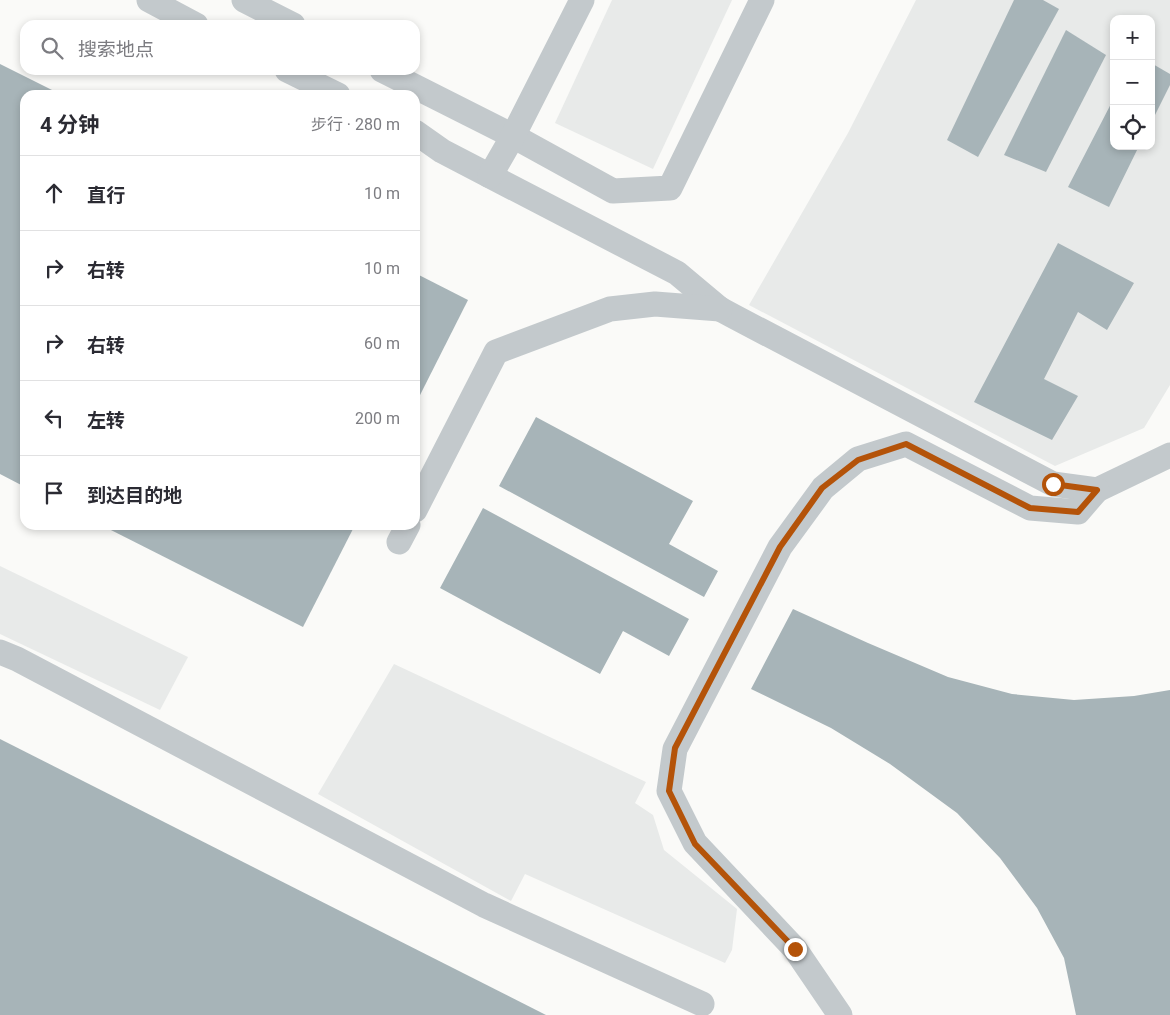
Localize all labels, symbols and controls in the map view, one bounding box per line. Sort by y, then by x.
map controls [1110,15,1155,150]
button: + [1110,15,1155,60]
search box [20,20,420,75]
icon: search [38,34,66,62]
text: 搜索地点 [78,38,154,61]
button: − [1110,60,1155,105]
button: locate [1110,105,1155,150]
text: 4 分钟 [40,113,99,137]
text: 步行 · 280 m [311,115,400,134]
icon: ahead [40,179,68,207]
text: 直行 [87,184,125,207]
text: 10 m [364,184,400,203]
icon: right [40,254,68,282]
text: 右转 [87,259,125,282]
text: 10 m [364,259,400,278]
icon: right [40,329,68,357]
text: 右转 [87,334,125,357]
text: 60 m [364,334,400,353]
icon: left [40,404,68,432]
text: 左转 [87,409,125,432]
text: 200 m [355,409,400,428]
route start [1042,473,1065,496]
icon: arrive [40,479,68,507]
text: 到达目的地 [87,484,182,507]
route end [784,938,807,961]

